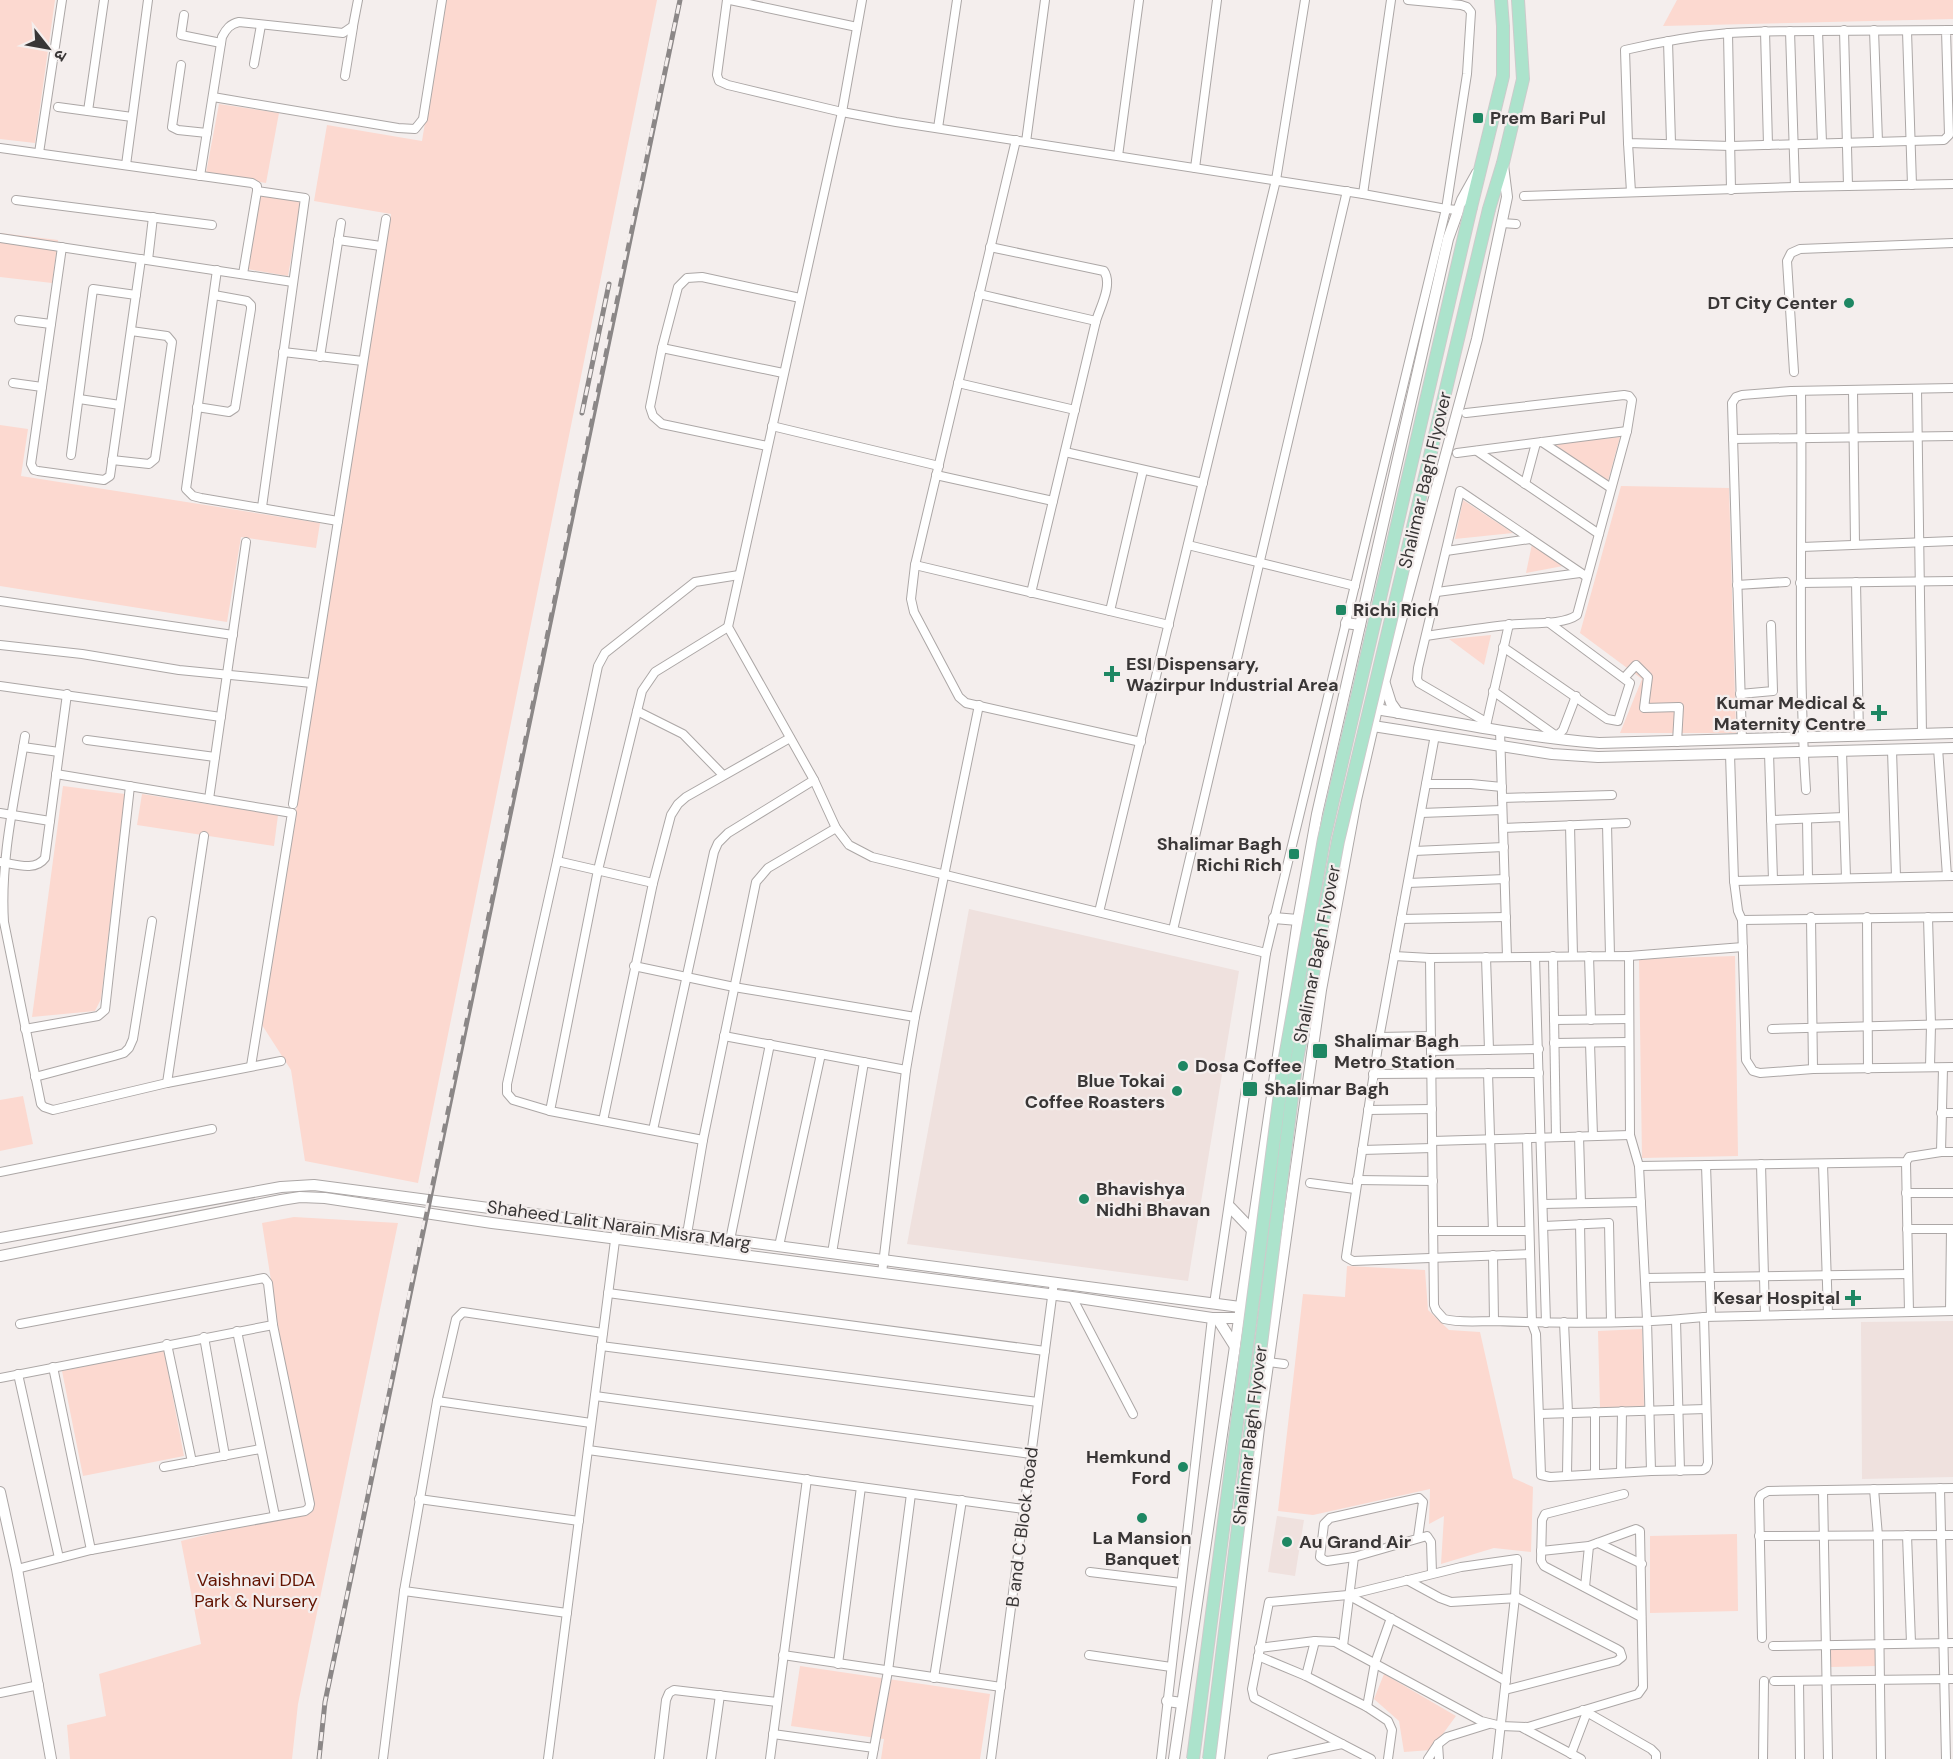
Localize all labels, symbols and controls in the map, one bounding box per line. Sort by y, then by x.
north arrow [18,18,78,78]
text: उ [49,46,72,65]
place label: Prem Bari Pul [1490,106,1606,130]
marker: Prem Bari Pul [1471,111,1485,125]
place label: DT City Center [1708,291,1837,315]
marker: DT City Center [1842,296,1856,310]
street label: Shalimar Bagh Flyover [1393,389,1457,571]
place label: Richi Rich [1353,598,1439,622]
marker: Richi Rich [1334,603,1348,617]
place label: ESI Dispensary, Wazirpur Industrial Area [1126,652,1339,697]
marker: ESI Dispensary, Wazirpur Industrial Area [1103,665,1121,683]
place label: Kumar Medical & Maternity Centre [1714,691,1866,736]
marker: Kumar Medical & Maternity Centre [1870,704,1888,722]
place label: Shalimar Bagh Richi Rich [1157,832,1282,877]
marker: Shalimar Bagh Richi Rich [1287,847,1301,861]
street label: Shalimar Bagh Flyover [1288,863,1346,1045]
place label: Shalimar Bagh Metro Station [1334,1029,1459,1074]
marker: Shalimar Bagh Metro Station [1311,1042,1329,1060]
place label: Dosa Coffee [1195,1054,1302,1078]
marker: Dosa Coffee [1176,1059,1190,1073]
place label: Blue Tokai Coffee Roasters [1025,1069,1165,1114]
place label: Shalimar Bagh [1264,1077,1389,1101]
marker: Shalimar Bagh [1241,1080,1259,1098]
marker: Blue Tokai Coffee Roasters [1170,1084,1184,1098]
place label: Bhavishya Nidhi Bhavan [1096,1177,1210,1222]
marker: Bhavishya Nidhi Bhavan [1077,1192,1091,1206]
street label: Shaheed Lalit Narain Misra Marg [486,1195,752,1255]
place label: Kesar Hospital [1713,1286,1840,1310]
marker: Kesar Hospital [1844,1289,1862,1307]
street label: Shalimar Bagh Flyover [1227,1343,1273,1526]
place label: Hemkund Ford [1086,1445,1171,1490]
street label: B and C Block Road [1000,1446,1044,1608]
marker: Hemkund Ford [1176,1460,1190,1474]
marker: La Mansion Banquet [1135,1511,1149,1525]
place label: La Mansion Banquet [1092,1526,1192,1571]
place label: Au Grand Air [1299,1530,1411,1554]
marker: Au Grand Air [1280,1535,1294,1549]
park label: Vaishnavi DDA Park & Nursery [194,1568,318,1613]

